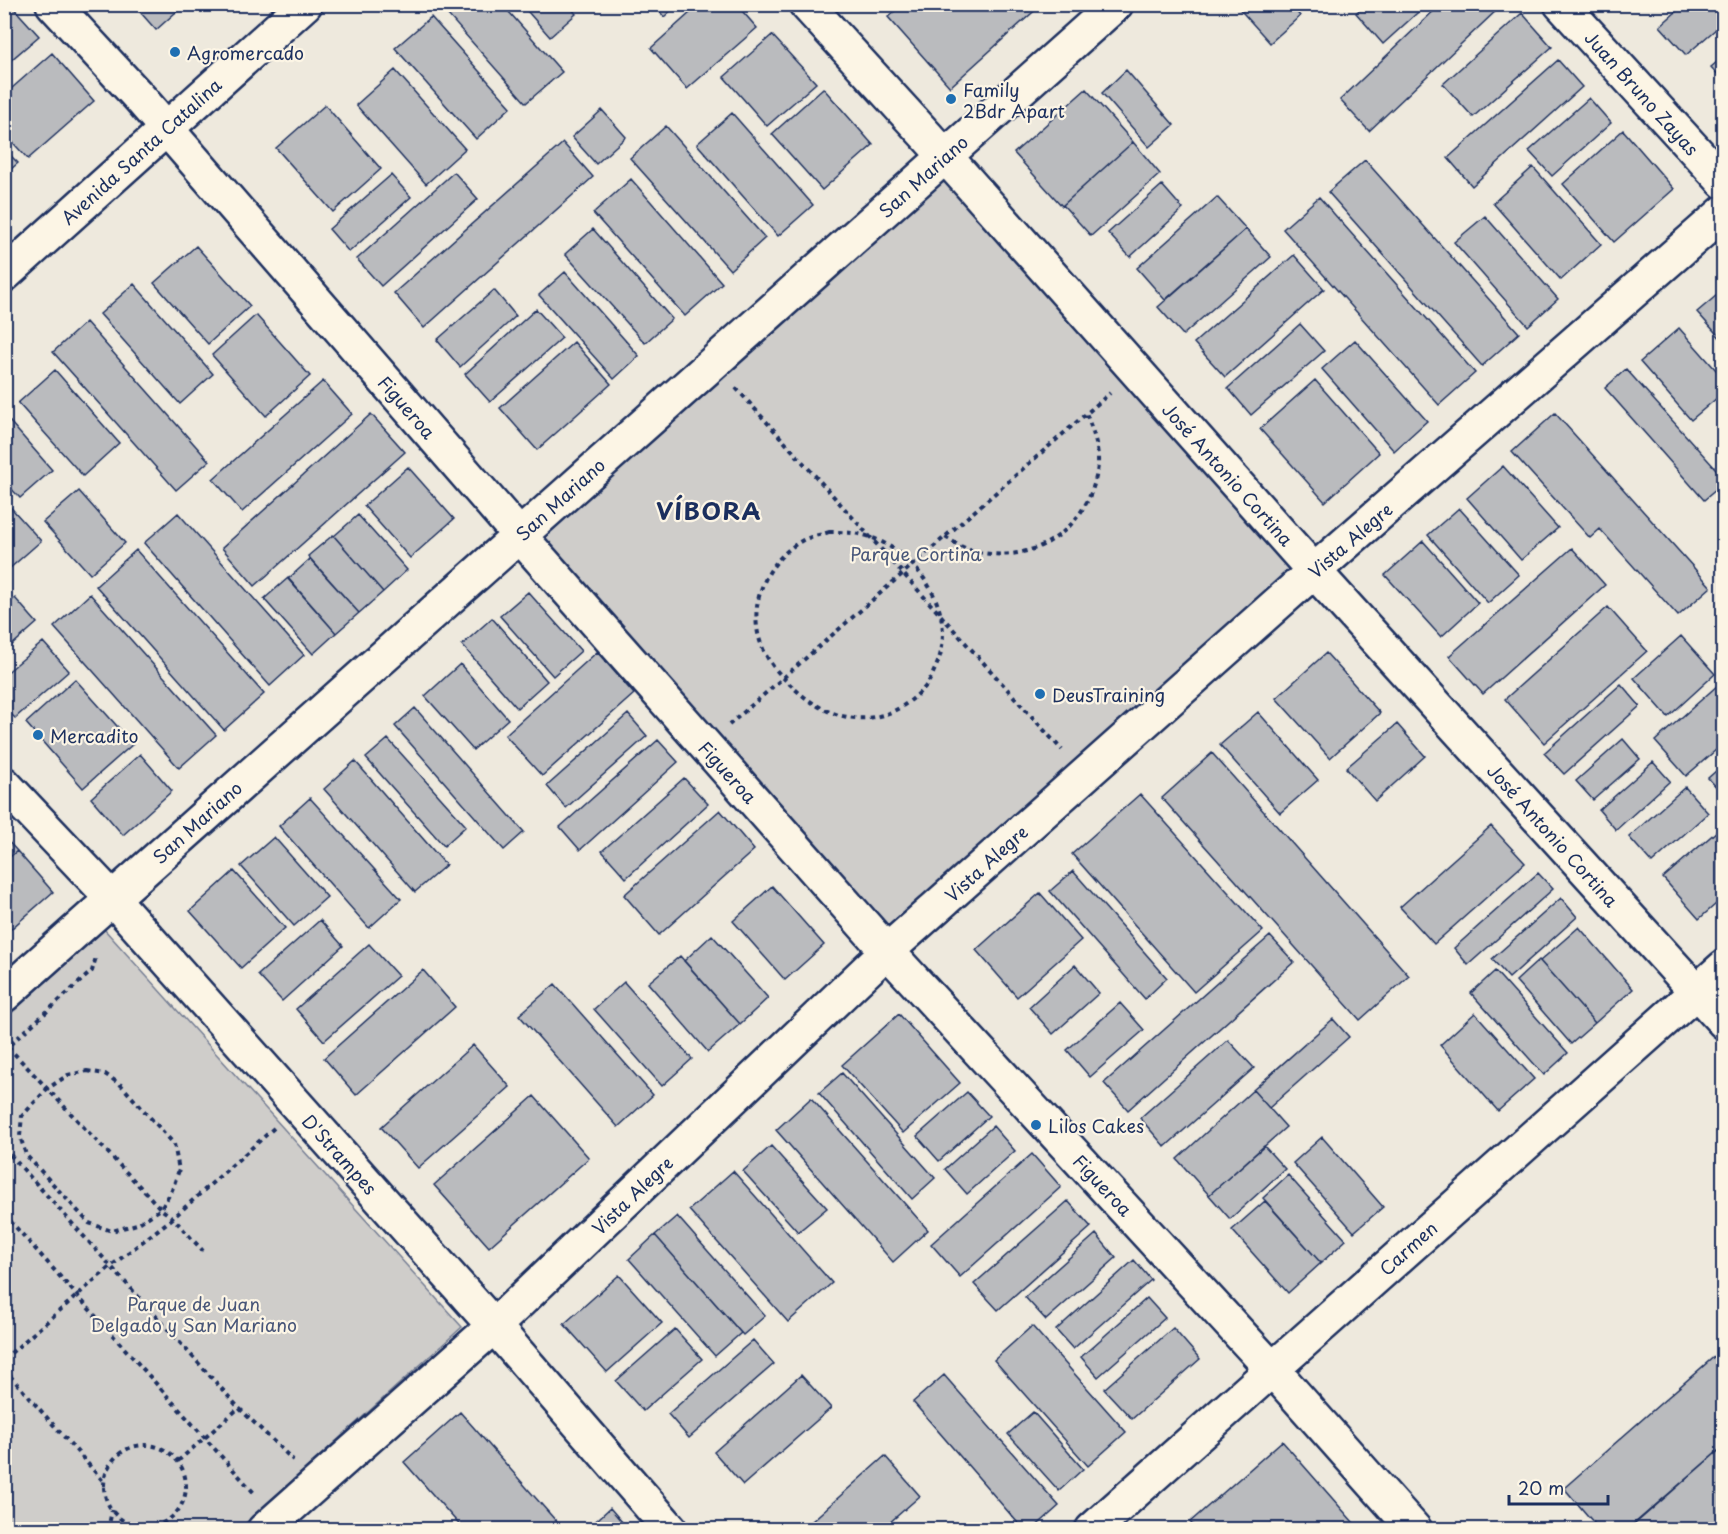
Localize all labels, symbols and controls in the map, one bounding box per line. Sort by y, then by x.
street label: Juan Bruno Zayas [1579,25,1705,161]
place label: Agromercado [187,39,304,66]
marker: Agromercado [168,45,182,59]
street label: Avenida Santa Catalina [55,71,228,231]
place label: Family 2Bdr Apart [963,76,1065,124]
marker: Family 2Bdr Apart [944,92,958,106]
street label: San Mariano [872,128,974,224]
street label: Figueroa [372,369,443,445]
street label: José Antonio Cortina [1156,396,1300,552]
street label: San Mariano [509,451,611,547]
district label: VÍBORA [656,492,762,528]
street label: Vista Alegre [1302,496,1398,584]
park label: Parque Cortina [850,540,982,567]
place label: DeusTraining [1052,681,1165,708]
marker: DeusTraining [1033,687,1047,701]
place label: Mercadito [50,722,138,749]
marker: Mercadito [31,728,45,742]
street label: Figueroa [693,735,764,810]
street label: José Antonio Cortina [1481,757,1625,913]
street label: San Mariano [146,774,248,870]
street label: Vista Alegre [938,818,1034,908]
street label: D'Strampes [296,1108,384,1200]
place label: Lilos Cakes [1048,1112,1144,1139]
marker: Lilos Cakes [1029,1118,1043,1132]
street label: Figueroa [1067,1148,1139,1222]
street label: Vista Alegre [585,1149,679,1241]
street label: Carmen [1373,1215,1443,1281]
park label: Parque de Juan Delgado y San Mariano [91,1290,297,1338]
scale bar [1509,1468,1608,1506]
text: 20 m [1518,1474,1564,1501]

